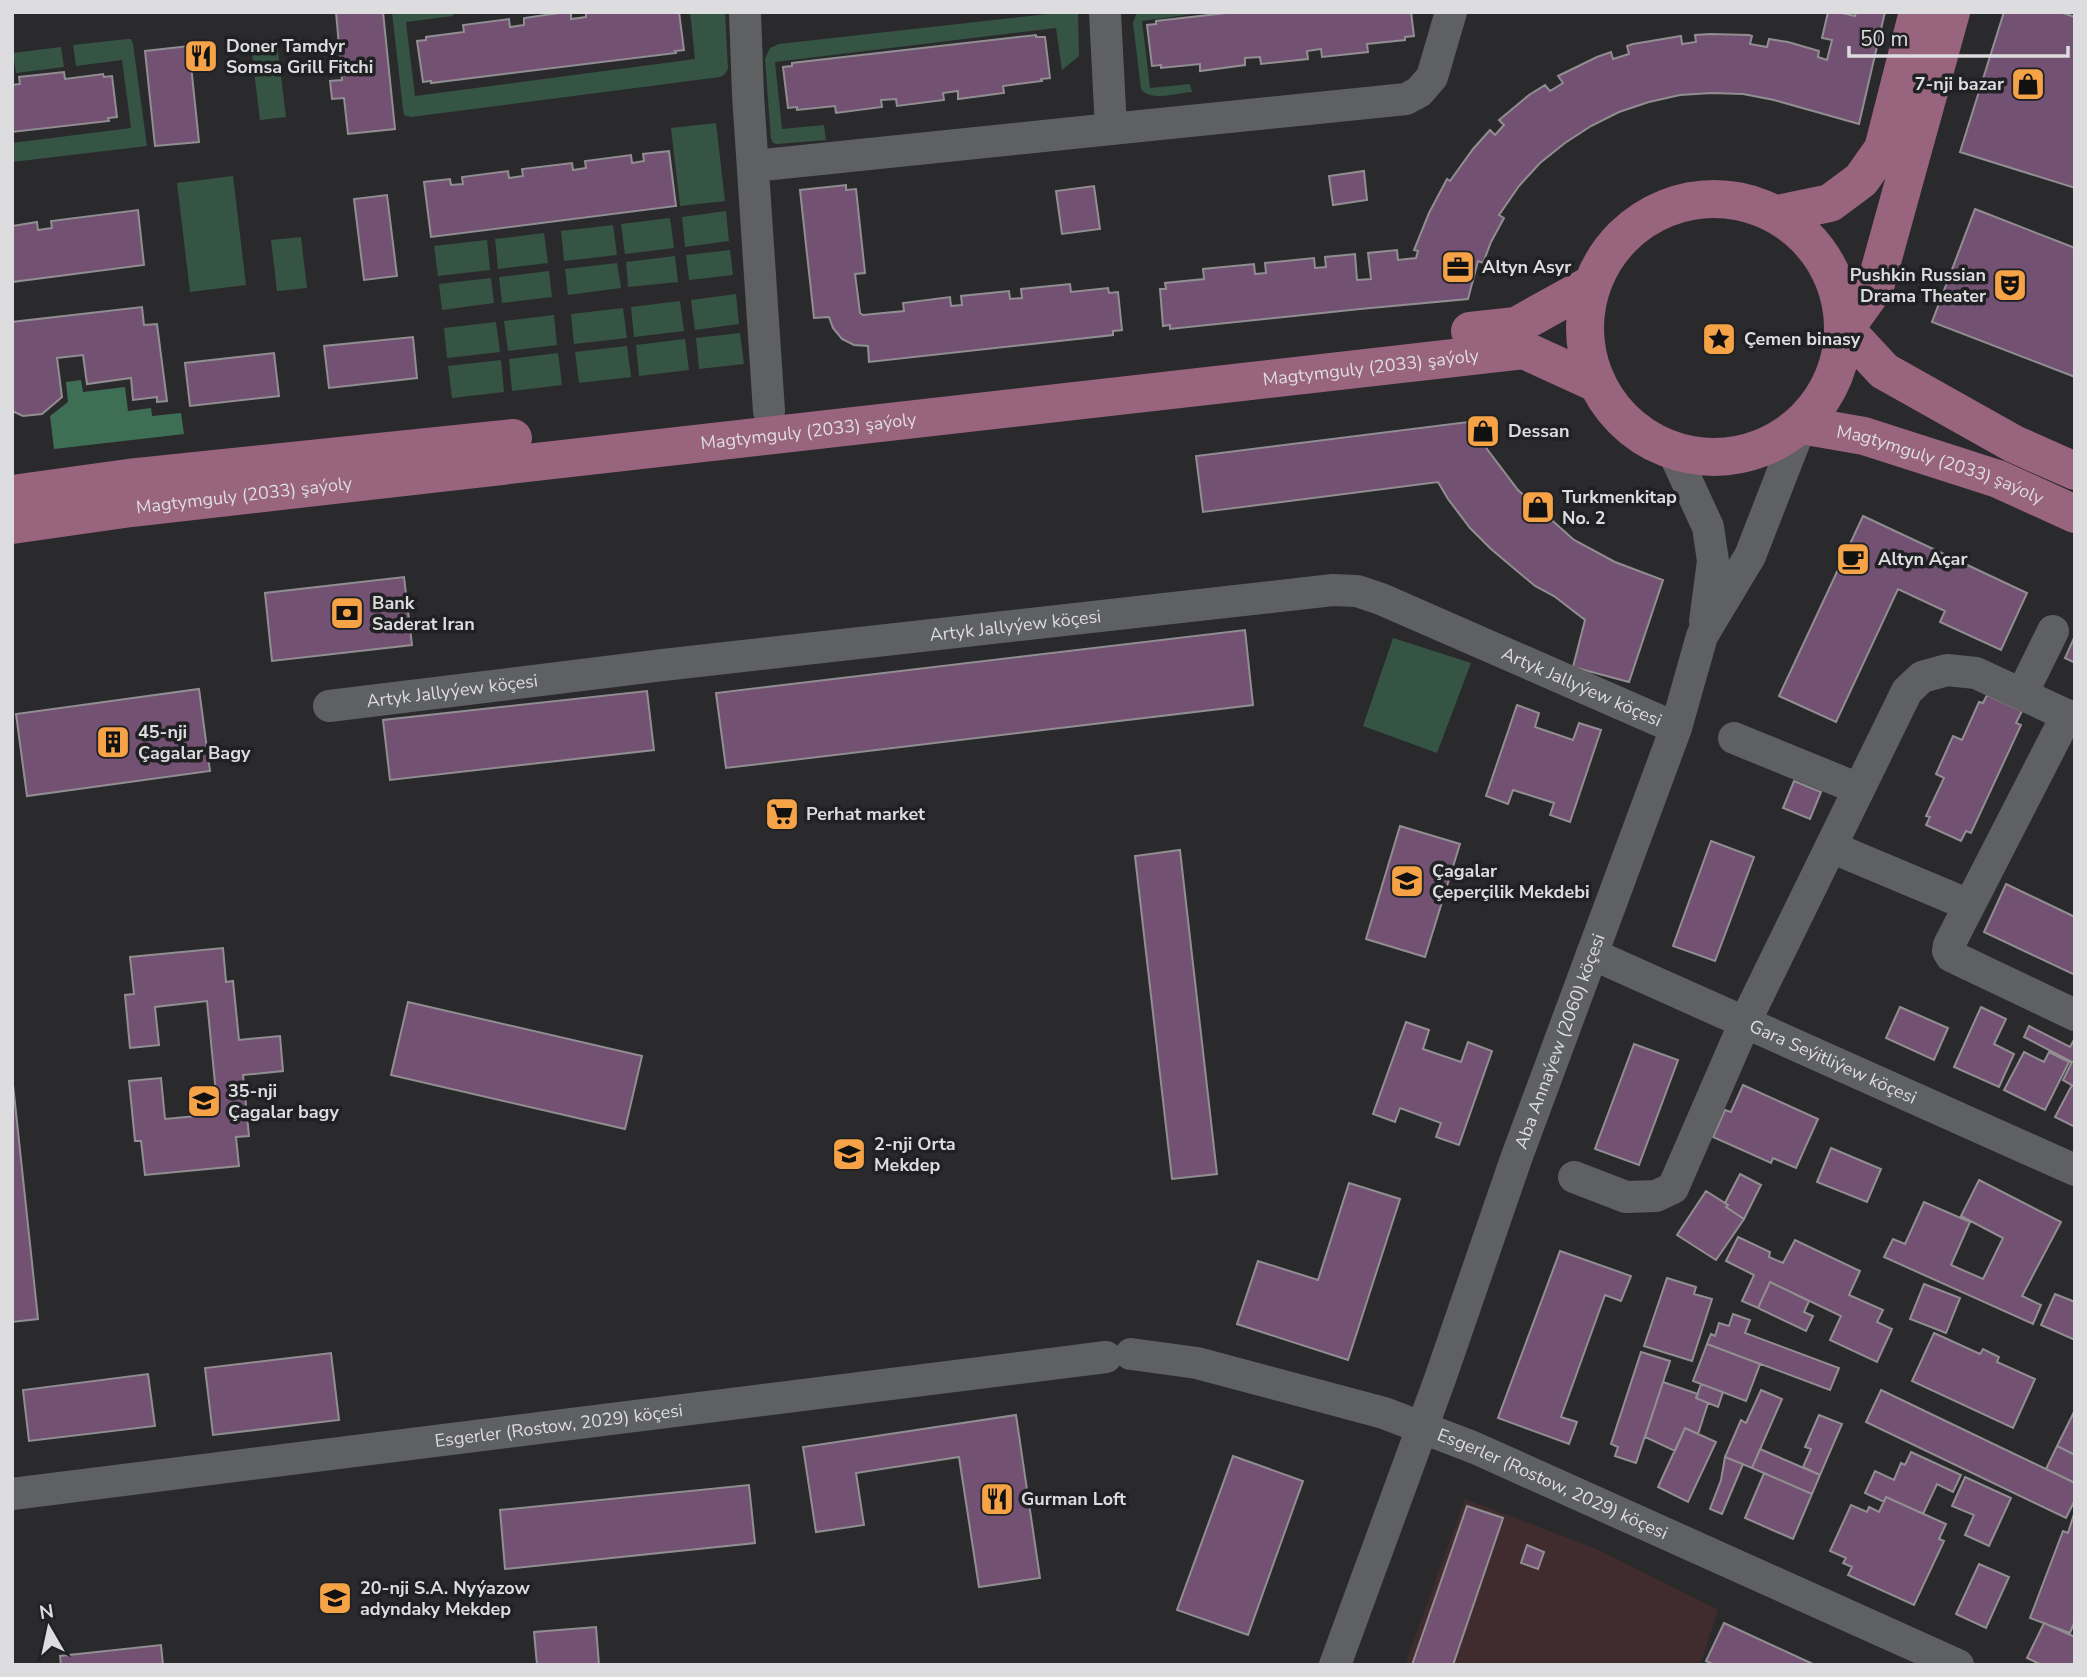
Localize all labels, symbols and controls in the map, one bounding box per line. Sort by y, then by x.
scale bar [1849,14,2068,58]
text: 50 m [1860,25,1909,53]
place label: Doner Tamdyr Somsa Grill Fitchi [226,34,373,79]
restaurant icon: Doner Tamdyr Somsa Grill Fitchi [182,37,220,75]
shop icon: 7-nji bazar [2009,65,2047,103]
place label: 7-nji bazar [1915,72,2004,96]
office icon: Altyn Asyr [1439,248,1477,286]
place label: Altyn Asyr [1482,255,1571,279]
place label: Pushkin Russian Drama Theater [1850,263,1986,308]
theatre icon: Pushkin Russian Drama Theater [1991,266,2029,304]
place icon: Çemen binasy [1700,320,1738,358]
place label: Çemen binasy [1744,327,1861,351]
street label: Magtymguly (2033) şaýoly [1262,343,1481,392]
street label: Magtymguly (2033) şaýoly [699,407,918,455]
shop icon: Dessan [1464,412,1502,450]
place label: Dessan [1508,419,1569,443]
street label: Magtymguly (2033) şaýoly [1835,419,2048,510]
street label: Magtymguly (2033) şaýoly [135,471,354,519]
place label: Turkmenkitap No. 2 [1562,485,1677,530]
shop icon: Turkmenkitap No. 2 [1519,488,1557,526]
cafe icon: Altyn Açar [1834,540,1872,578]
place label: Altyn Açar [1878,547,1967,571]
place label: Bank Saderat Iran [372,591,475,636]
bank icon: Bank Saderat Iran [328,594,366,632]
street label: Artyk Jallyýew köçesi [928,604,1102,647]
street label: Artyk Jallyýew köçesi [1498,641,1666,732]
street label: Artyk Jallyýew köçesi [365,668,539,713]
place label: 45-nji Çagalar Bagy [138,720,251,765]
building icon: 45-nji Çagalar Bagy [94,723,132,761]
supermarket icon: Perhat market [763,795,801,833]
place label: Perhat market [806,802,925,826]
place label: Çagalar Çeperçilik Mekdebi [1432,859,1590,904]
school or university icon: Çagalar Çeperçilik Mekdebi [1388,862,1426,900]
street label: Aba Annaýew (2060) köçesi [1509,930,1611,1152]
street label: Gara Seýitliýew köçesi [1746,1014,1920,1110]
place label: 35-nji Çagalar bagy [228,1079,339,1124]
school or university icon: 35-nji Çagalar bagy [185,1082,223,1120]
place label: 2-nji Orta Mekdep [874,1132,956,1177]
school or university icon: 2-nji Orta Mekdep [830,1135,868,1173]
street label: Esgerler (Rostow, 2029) köçesi [433,1398,684,1453]
street label: Esgerler (Rostow, 2029) köçesi [1434,1423,1672,1545]
restaurant icon: Gurman Loft [978,1480,1016,1518]
place label: Gurman Loft [1021,1487,1126,1511]
place label: 20-nji S.A. Nyýazow adyndaky Mekdep [360,1576,530,1621]
school or university icon: 20-nji S.A. Nyýazow adyndaky Mekdep [316,1579,354,1617]
north arrow [14,1593,84,1663]
text: N [37,1598,56,1626]

